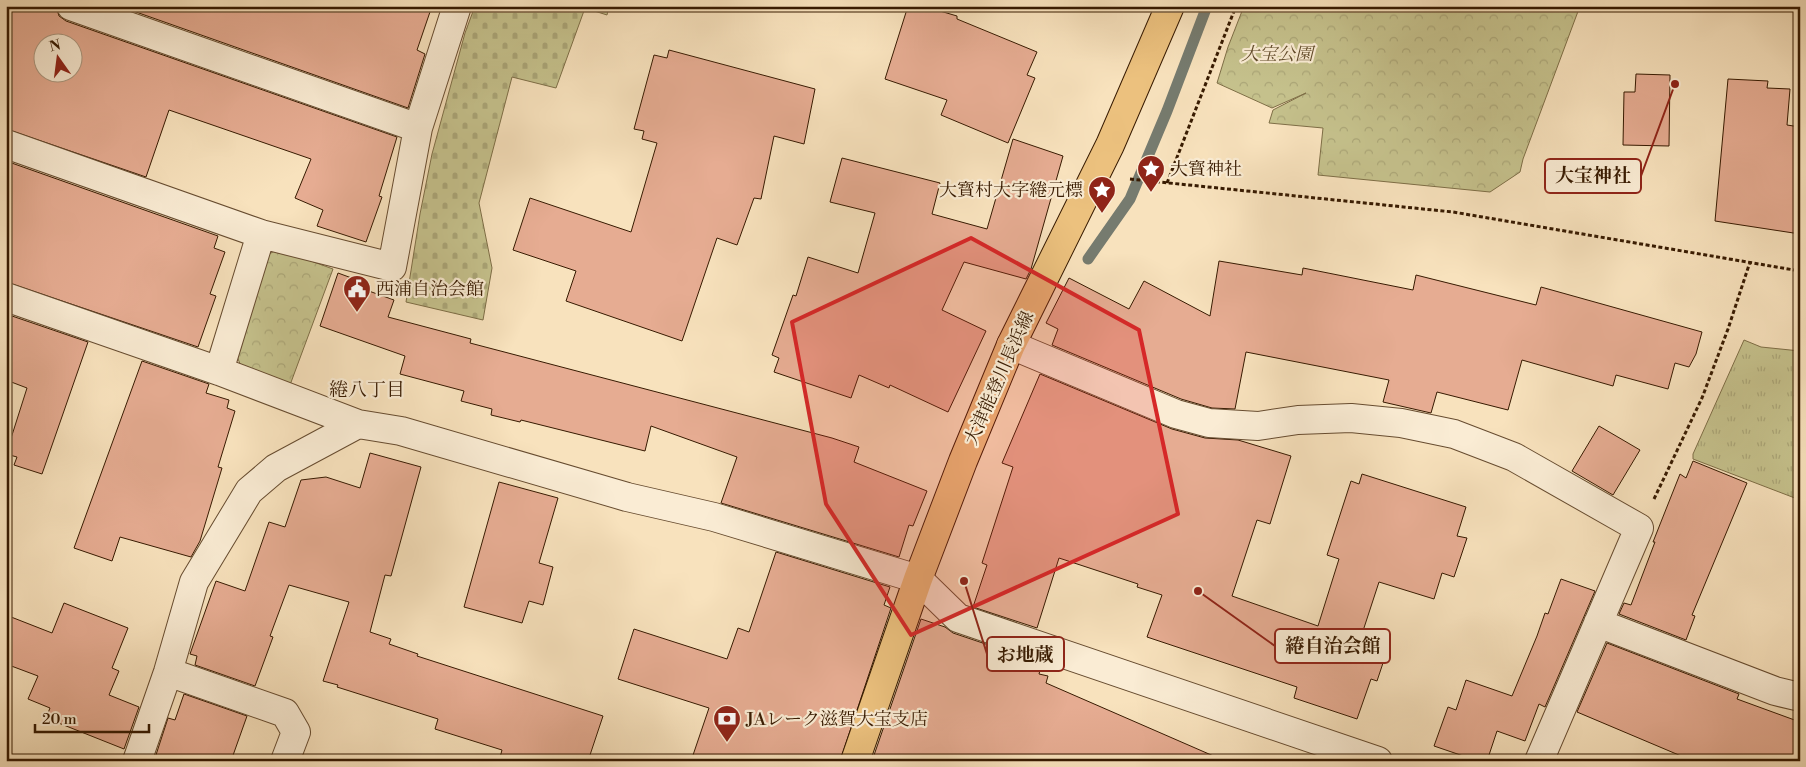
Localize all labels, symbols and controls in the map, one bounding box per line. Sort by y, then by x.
north arrow [32,32,82,82]
text: N [48,36,63,56]
park label: 大宝公園 [1241,43,1316,66]
place icon: 大寳神社 [1136,154,1166,193]
place label: 大寳神社 [1170,158,1242,181]
callout: 大宝神社 [1545,159,1641,193]
text: 大宝神社 [1555,164,1631,188]
place icon: 大寳村大字綣元標 [1087,175,1117,214]
place label: 大寳村大字綣元標 [939,179,1083,202]
public building icon: 西浦自治会館 [342,274,372,313]
place label: 西浦自治会館 [376,278,484,301]
street label: 大津能登川長浜線 [960,308,1039,449]
district label: 綣八丁目 [329,378,405,402]
callout: 綣自治会館 [1275,629,1390,663]
text: 綣自治会館 [1285,634,1381,658]
callout: お地蔵 [987,637,1064,671]
text: お地蔵 [996,643,1054,667]
scale bar [35,702,149,734]
bank icon: JAレーク滋賀大宝支店 [712,704,742,743]
place label: JAレーク滋賀大宝支店 [745,708,928,731]
text: 20 m [42,710,77,729]

